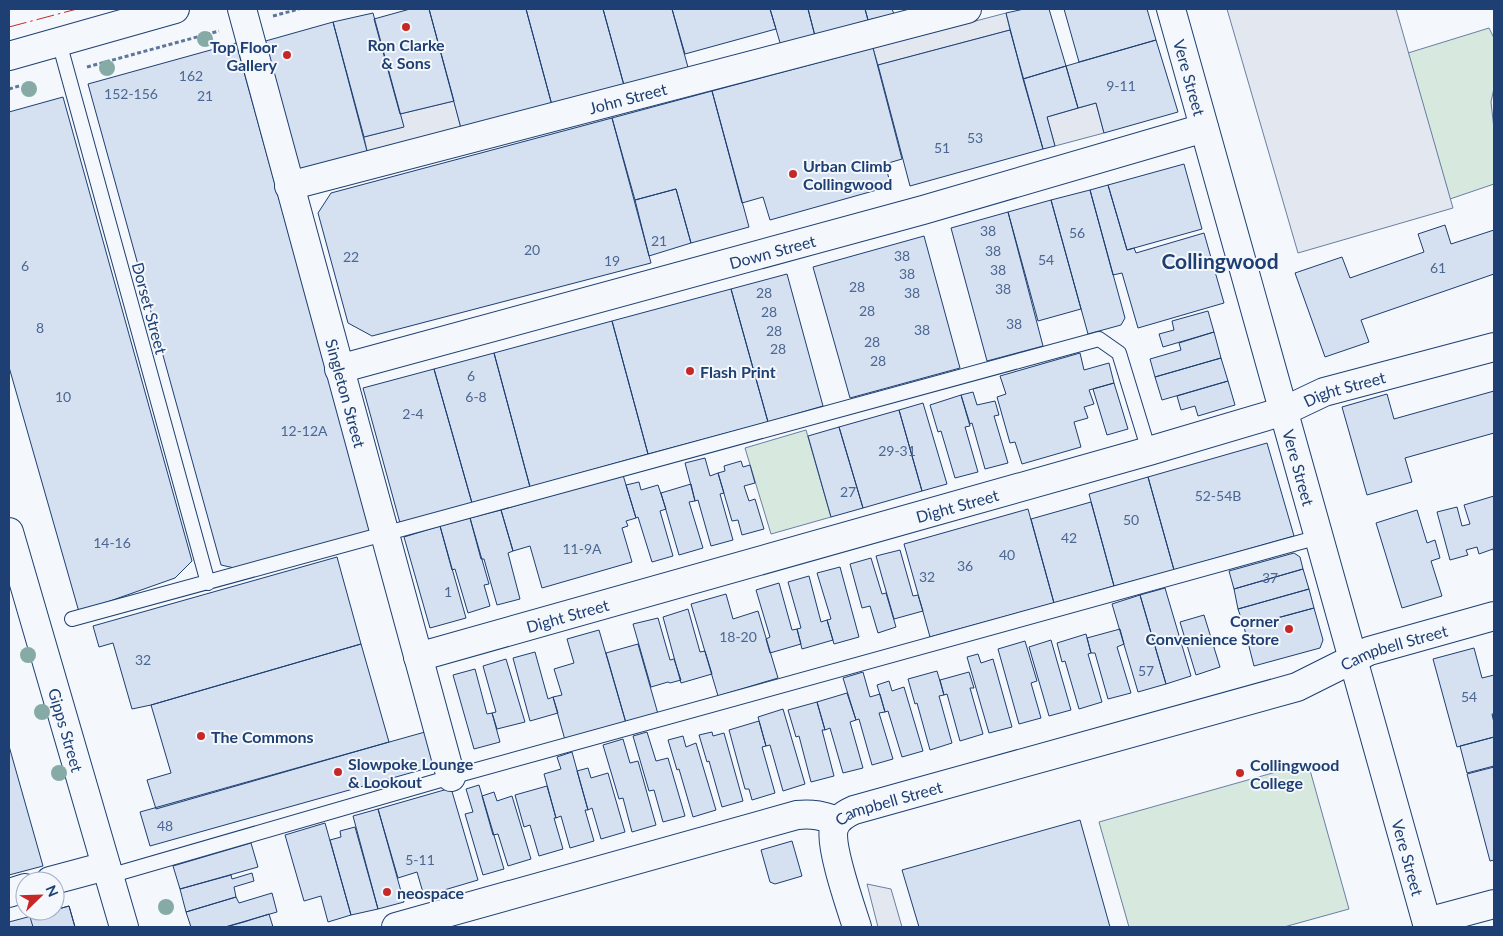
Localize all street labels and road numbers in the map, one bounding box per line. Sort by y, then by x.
street label: Vere Street [1170,37,1210,118]
street label: John Street [587,78,669,117]
street label: Down Street [727,230,818,272]
street label: Dorset Street [129,260,171,356]
street label: Singleton Street [323,337,370,450]
street label: Dight Street [1300,367,1388,410]
street label: Vere Street [1280,427,1319,508]
street label: Dight Street [913,484,1001,526]
street label: Dight Street [524,594,611,636]
street label: Campbell Street [1337,620,1450,673]
street label: Gipps Street [45,686,88,774]
street label: Campbell Street [830,776,944,829]
street label: Vere Street [1389,817,1428,898]

